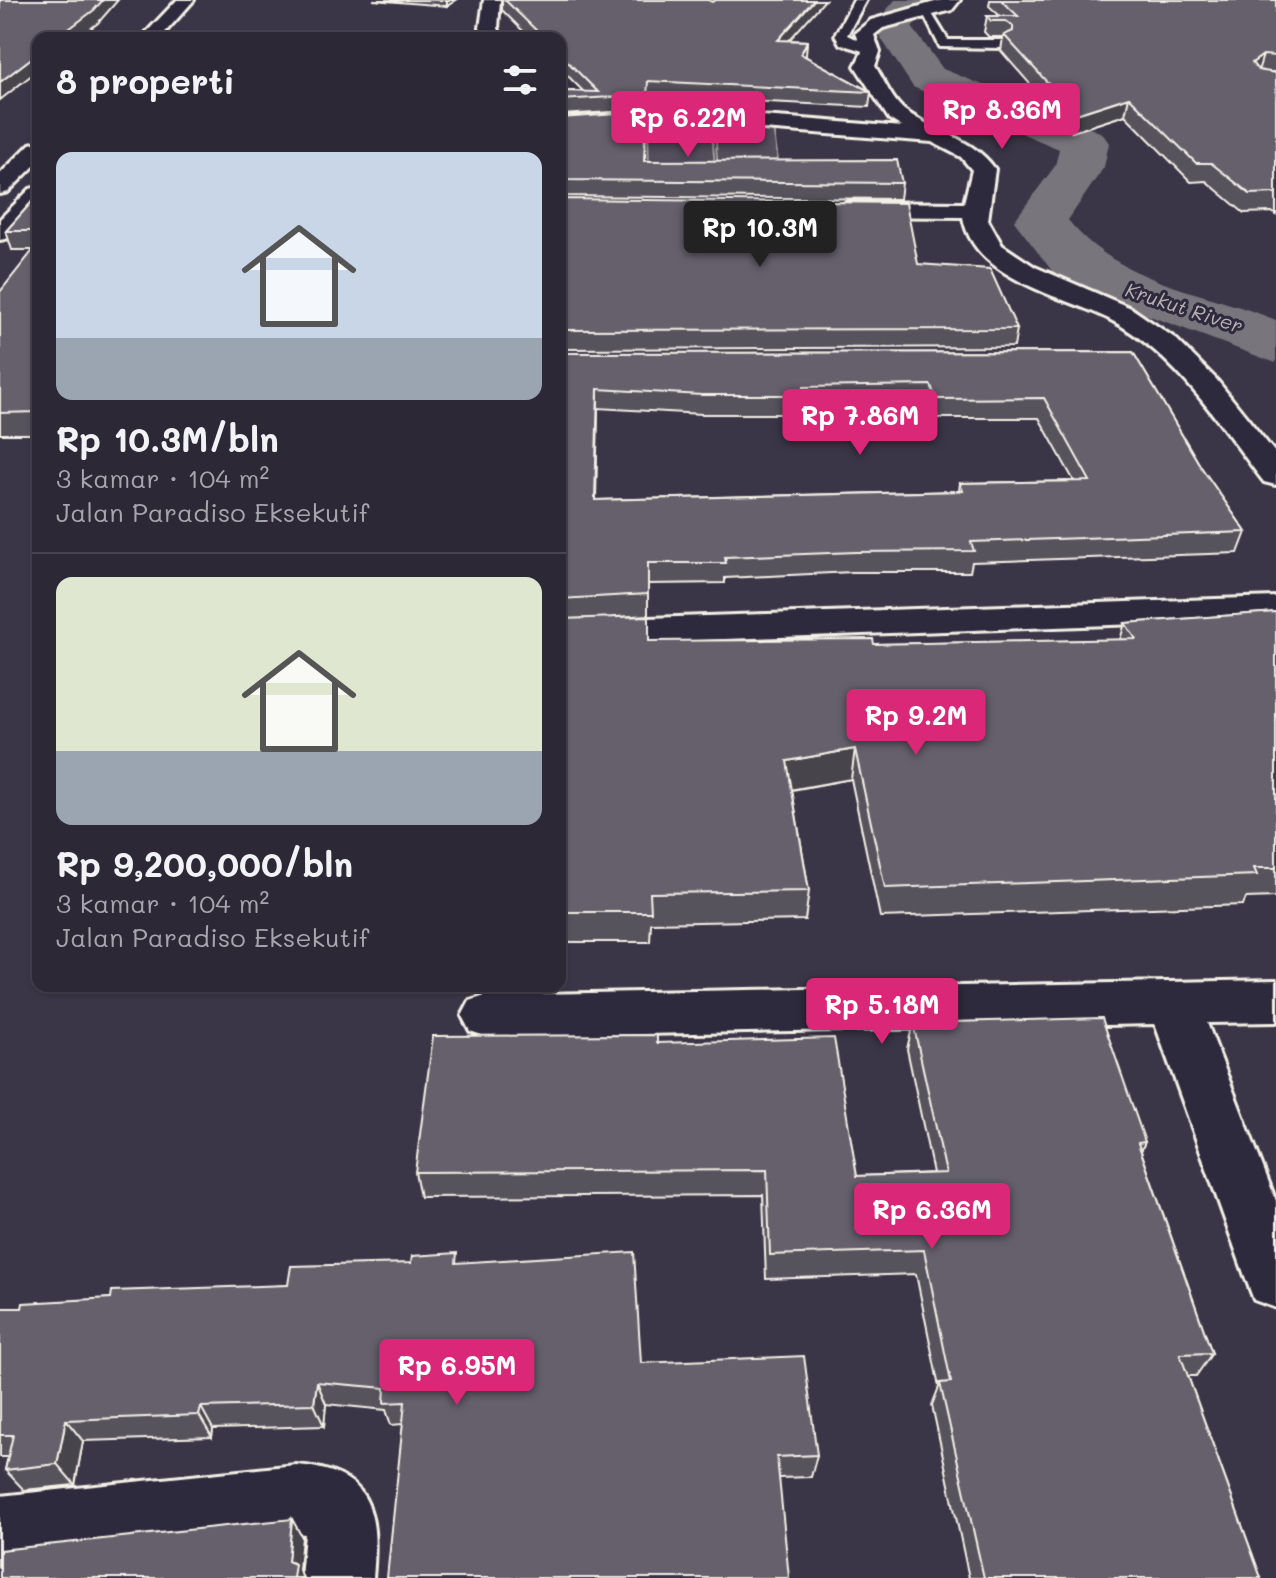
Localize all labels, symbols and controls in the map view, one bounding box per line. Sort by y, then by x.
text: 8 properti [56,58,235,103]
icon: filters [498,58,542,102]
pin: Rp 8.36M [919,83,1085,151]
pin: Rp 6.22M [605,91,771,159]
text: Rp 8.36M [942,92,1062,126]
text: Rp 6.22M [629,100,747,134]
pin: Rp 10.3M [677,201,843,269]
icon: home [227,204,371,348]
text: Rp 10.3M [702,210,818,244]
water label: Krukut River [1122,276,1246,338]
pin: Rp 7.86M [777,389,943,457]
text: Rp 7.86M [800,398,920,432]
text: Rp 10.3M/bln [56,416,279,461]
text: 3 kamar · 104 m² [56,461,269,495]
text: Jalan Paradiso Eksekutif [56,495,369,529]
icon: home [227,629,371,773]
pin: Rp 9.2M [842,689,990,757]
text: Rp 9.2M [865,698,967,732]
text: Rp 9,200,000/bln [56,841,353,886]
text: 3 kamar · 104 m² [56,886,269,920]
text: Jalan Paradiso Eksekutif [56,920,369,954]
pin: Rp 5.18M [799,978,965,1046]
text: Rp 5.18M [824,987,940,1021]
pin: Rp 6.36M [849,1183,1015,1251]
text: Rp 6.36M [872,1192,992,1226]
pin: Rp 6.95M [374,1339,540,1407]
text: Rp 6.95M [397,1348,517,1382]

